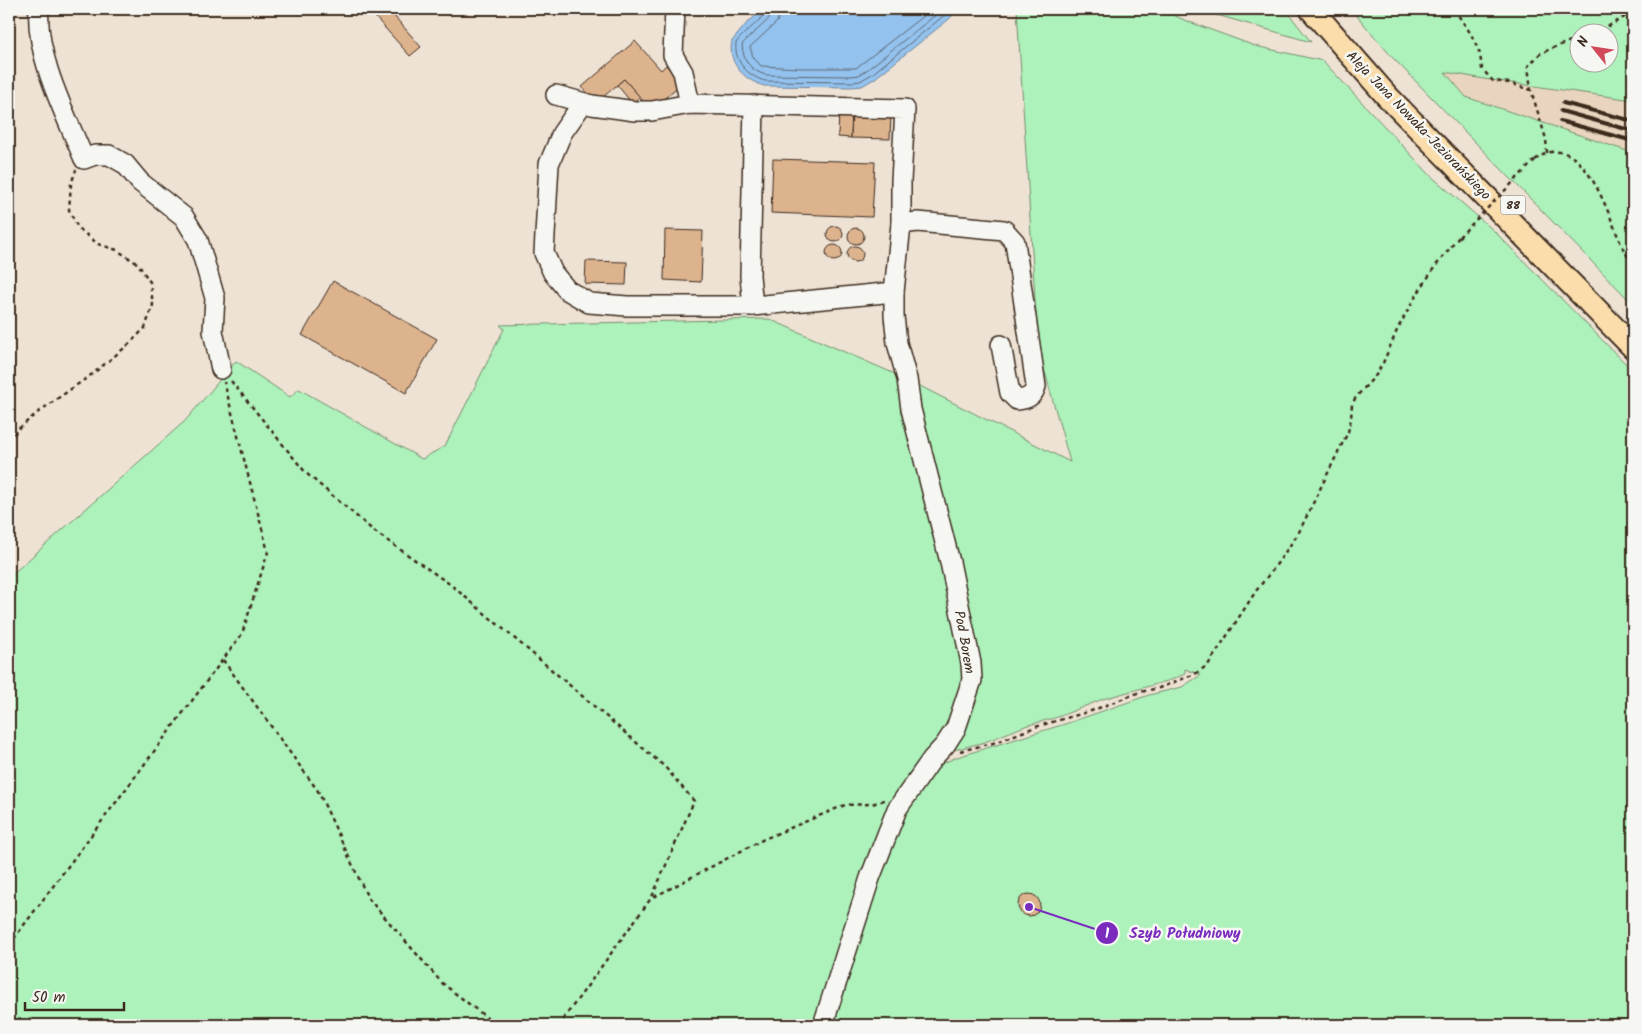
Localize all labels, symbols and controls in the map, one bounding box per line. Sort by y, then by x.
north arrow [1570,22,1620,72]
text: N [1572,33,1595,51]
street label: Aleja Jana Nowaka-Jeziorańskiego [1341,46,1496,205]
road number: 88 [1500,196,1526,214]
street label: Pod Borem [948,609,980,676]
callout: Szyb Południowy [1095,918,1251,948]
text: 1 [1105,922,1110,946]
text: Szyb Południowy [1129,922,1241,946]
scale bar [25,979,124,1011]
text: 50 m [32,986,66,1010]

